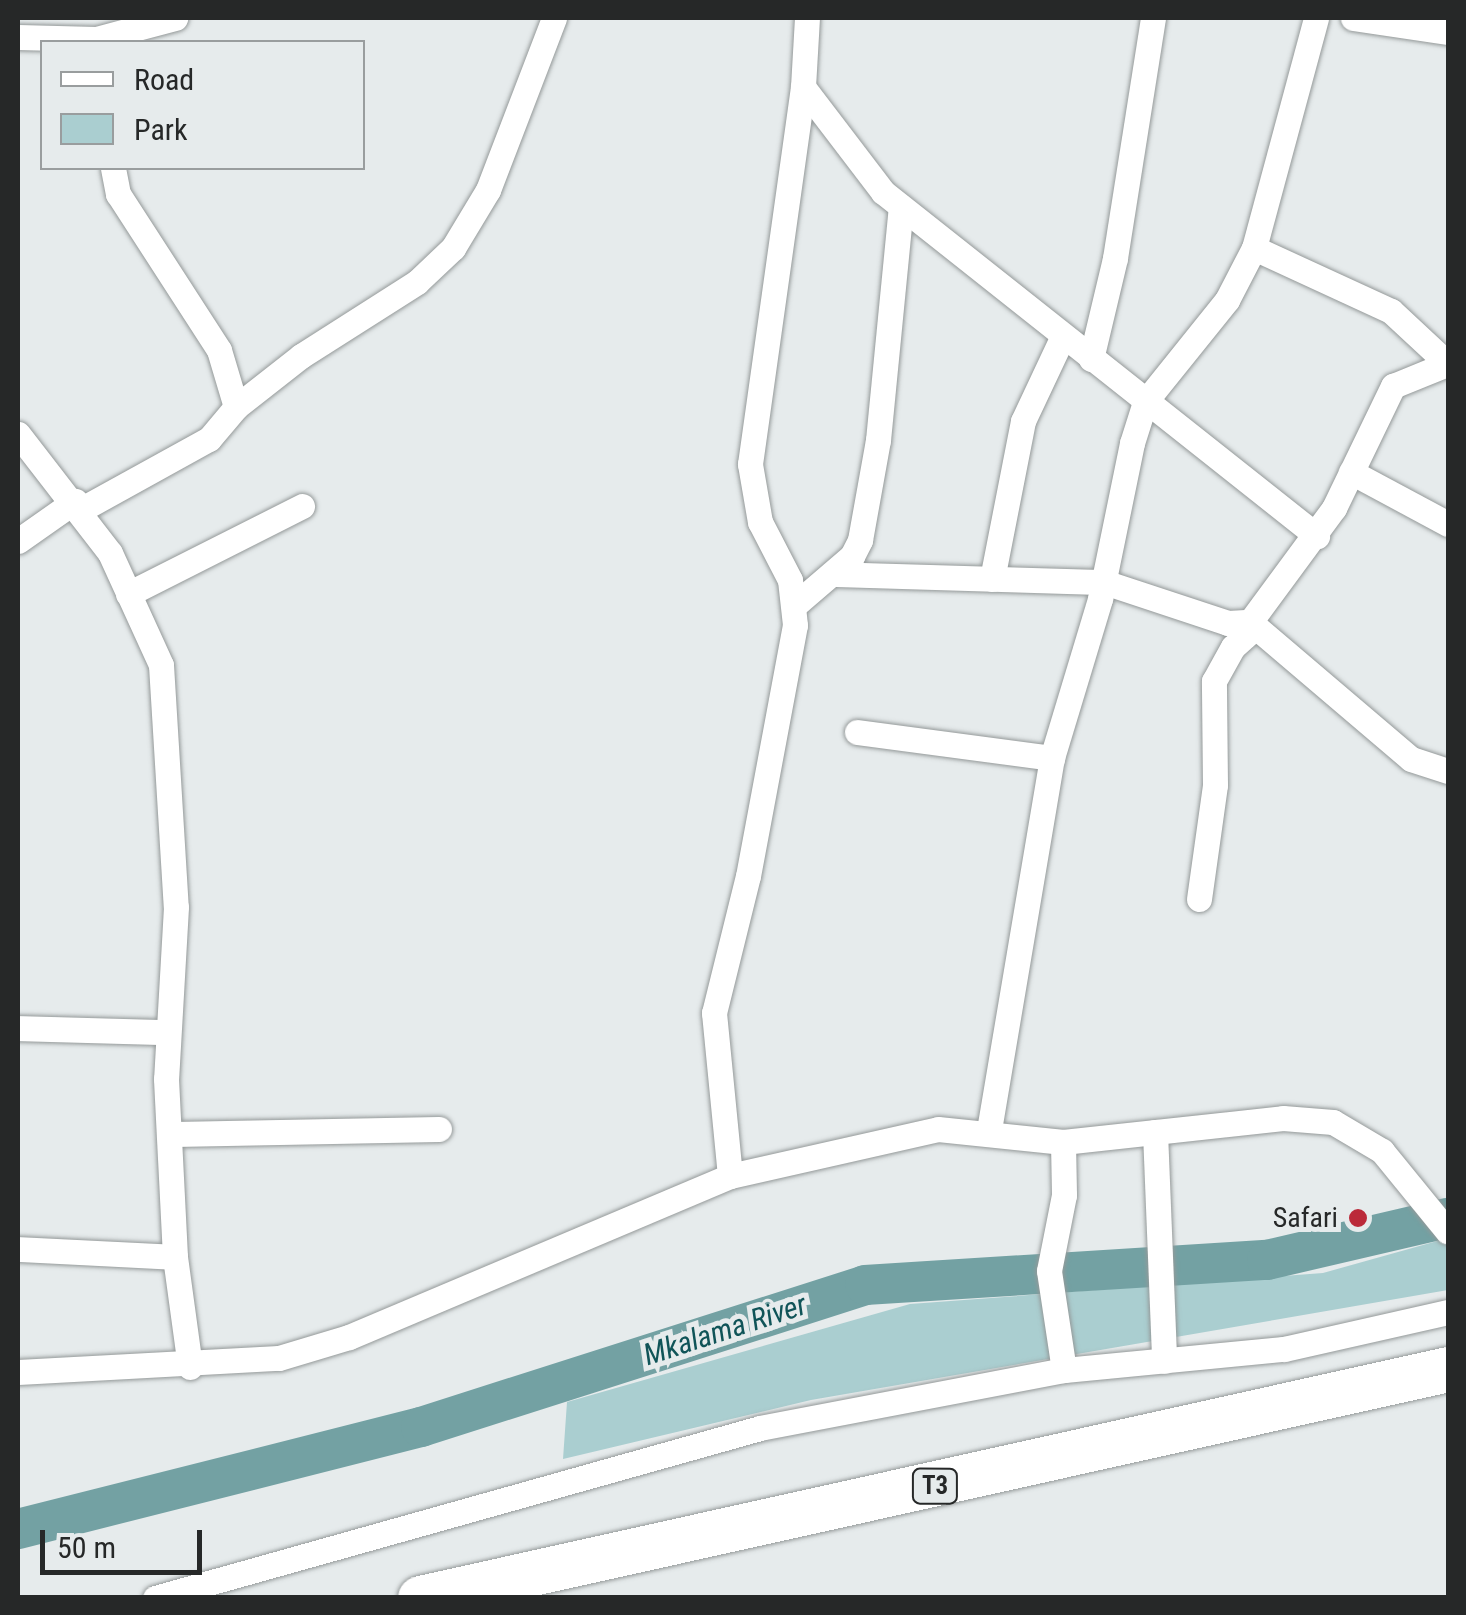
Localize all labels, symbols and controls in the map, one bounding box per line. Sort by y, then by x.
legend [40,40,365,170]
text: Road [134,62,194,97]
text: Park [134,112,188,147]
place label: Safari [1273,1201,1338,1235]
marker: Safari [1347,1207,1369,1229]
water label: Mkalama River [639,1287,811,1373]
road number: T3 [910,1466,960,1506]
scale bar [45,1510,208,1572]
text: 50 m [57,1530,116,1565]

